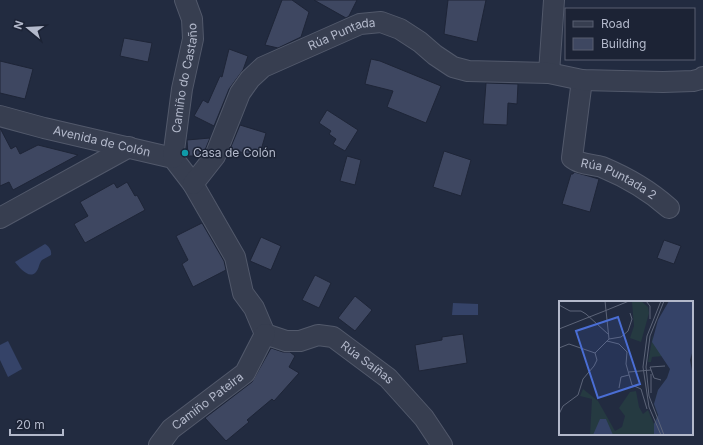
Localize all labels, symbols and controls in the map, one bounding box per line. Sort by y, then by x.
north arrow [8,8,48,48]
legend [565,8,695,60]
street label: Rúa Puntada [305,15,376,53]
text: Road [601,16,630,31]
text: N [11,19,26,31]
street label: Camiño do Castaño [168,23,200,134]
text: Building [601,36,646,51]
street label: Avenida de Colón [52,122,152,160]
place label: Casa de Colón [193,145,276,160]
marker: Casa de Colón [180,148,190,158]
street label: Rúa Puntada 2 [579,155,660,202]
inset map [559,301,693,435]
street label: Rúa Saíñas [338,337,398,387]
street label: Camiño Pateira [169,369,246,433]
scale bar [10,411,63,437]
text: 20 m [16,417,45,432]

